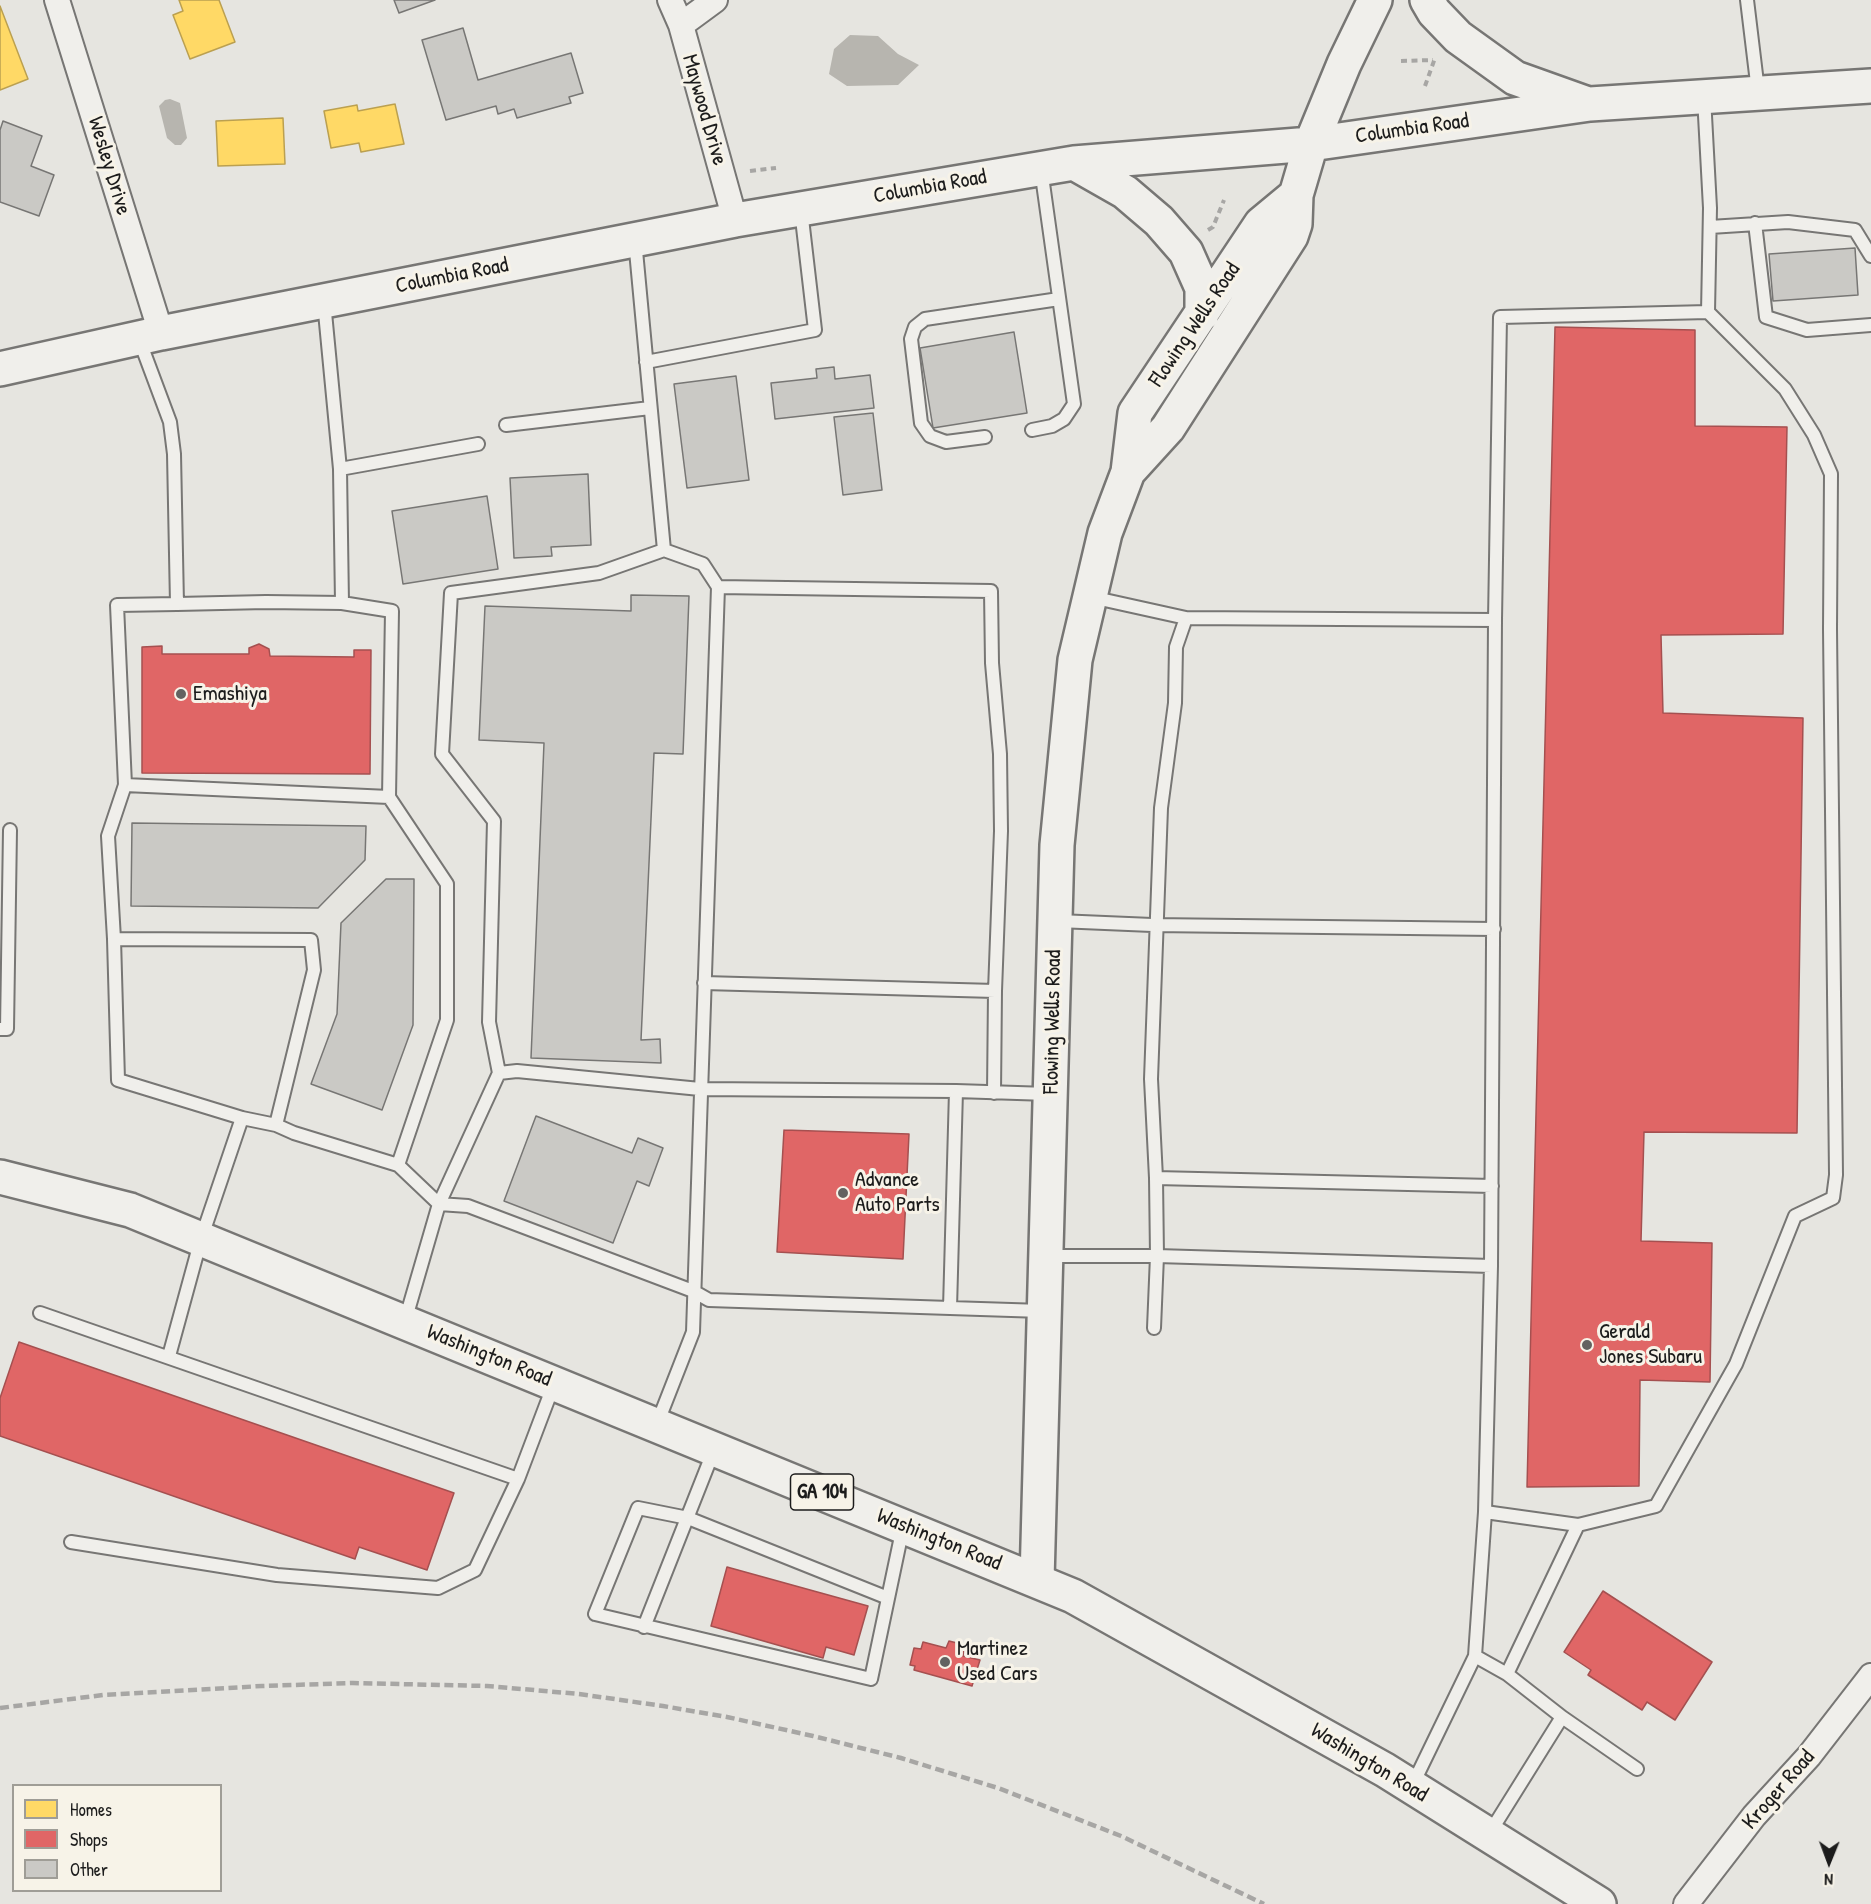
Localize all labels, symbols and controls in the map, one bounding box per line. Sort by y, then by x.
street label: Maywood Drive [676,52,732,168]
street label: Columbia Road [1354,108,1470,150]
street label: Wesley Drive [82,114,136,218]
street label: Columbia Road [871,164,989,210]
street label: Columbia Road [393,252,511,300]
street label: Flowing Wells Road [1144,258,1246,392]
place label: Emashiya [193,681,267,707]
marker: Emashiya [174,687,188,701]
street label: Flowing Wells Road [1039,950,1067,1094]
place label: Advance Auto Parts [855,1167,940,1218]
marker: Advance Auto Parts [836,1186,850,1200]
street label: Washington Road [423,1319,555,1393]
place label: Gerald Jones Subaru [1599,1319,1702,1370]
marker: Gerald Jones Subaru [1580,1338,1594,1352]
road number: GA 104 [790,1474,854,1510]
street label: Washington Road [873,1503,1005,1577]
place label: Martinez Used Cars [957,1636,1038,1688]
marker: Martinez Used Cars [938,1655,952,1669]
street label: Washington Road [1306,1718,1432,1808]
street label: Kroger Road [1737,1745,1821,1835]
legend [12,1784,222,1892]
text: Homes [70,1797,112,1822]
text: Shops [70,1827,108,1852]
north arrow [1799,1832,1859,1892]
text: Other [70,1857,108,1882]
text: N [1824,1869,1833,1891]

